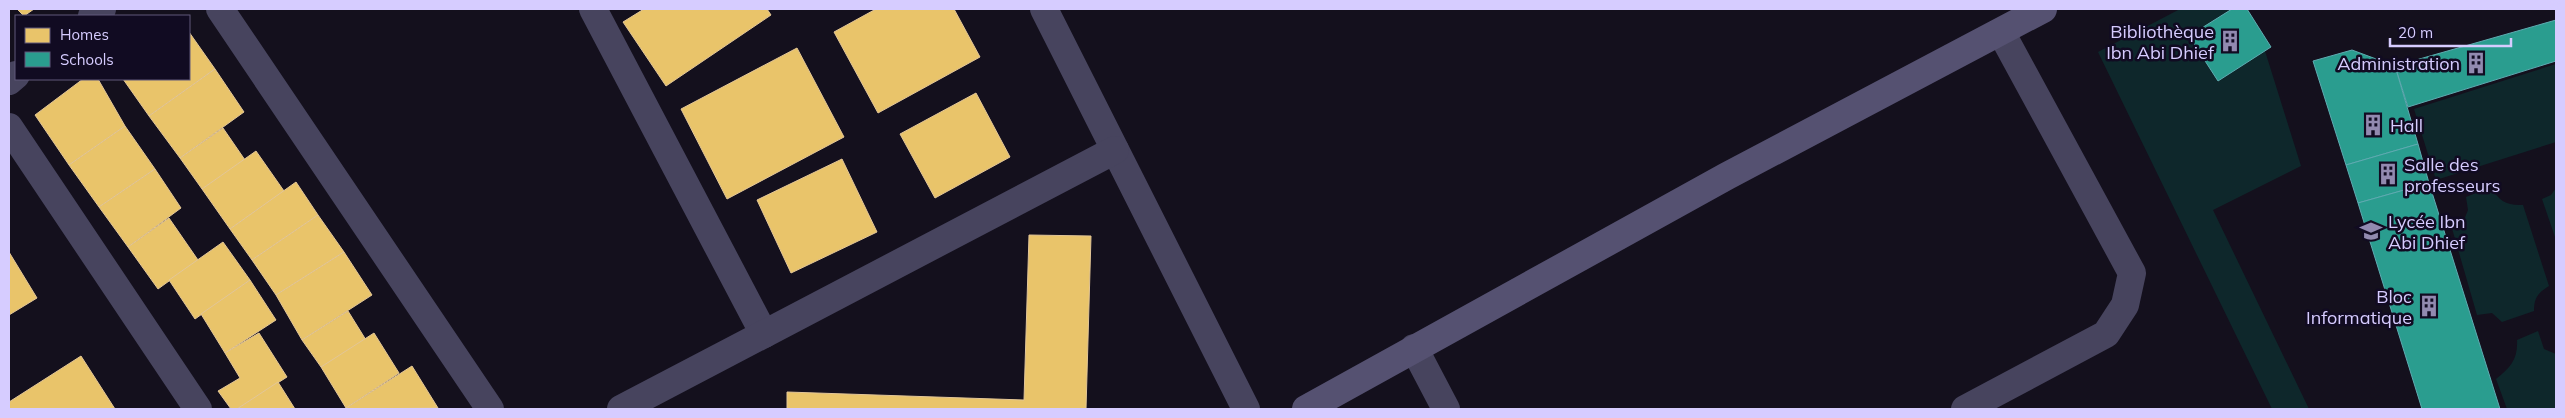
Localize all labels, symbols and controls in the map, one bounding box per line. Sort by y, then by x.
legend [15,15,190,80]
scale bar [2390,15,2511,47]
place label: Bibliothèque Ibn Abi Dhief [2106,20,2215,64]
text: 20 m [2398,23,2433,42]
text: Homes [60,25,109,44]
building icon: Bibliothèque Ibn Abi Dhief [2217,28,2243,54]
text: Schools [60,50,114,69]
building icon: Administration [2463,50,2489,76]
place label: Administration [2337,52,2460,75]
building icon: Hall [2360,112,2386,138]
place label: Hall [2390,114,2423,137]
place label: Salle des professeurs [2404,153,2501,197]
building icon: Salle des professeurs [2375,161,2401,187]
place label: Lycée Ibn Abi Dhief [2388,210,2466,254]
school or university icon: Lycée Ibn Abi Dhief [2358,218,2384,244]
place label: Bloc Informatique [2306,285,2412,329]
building icon: Bloc Informatique [2416,293,2442,319]

